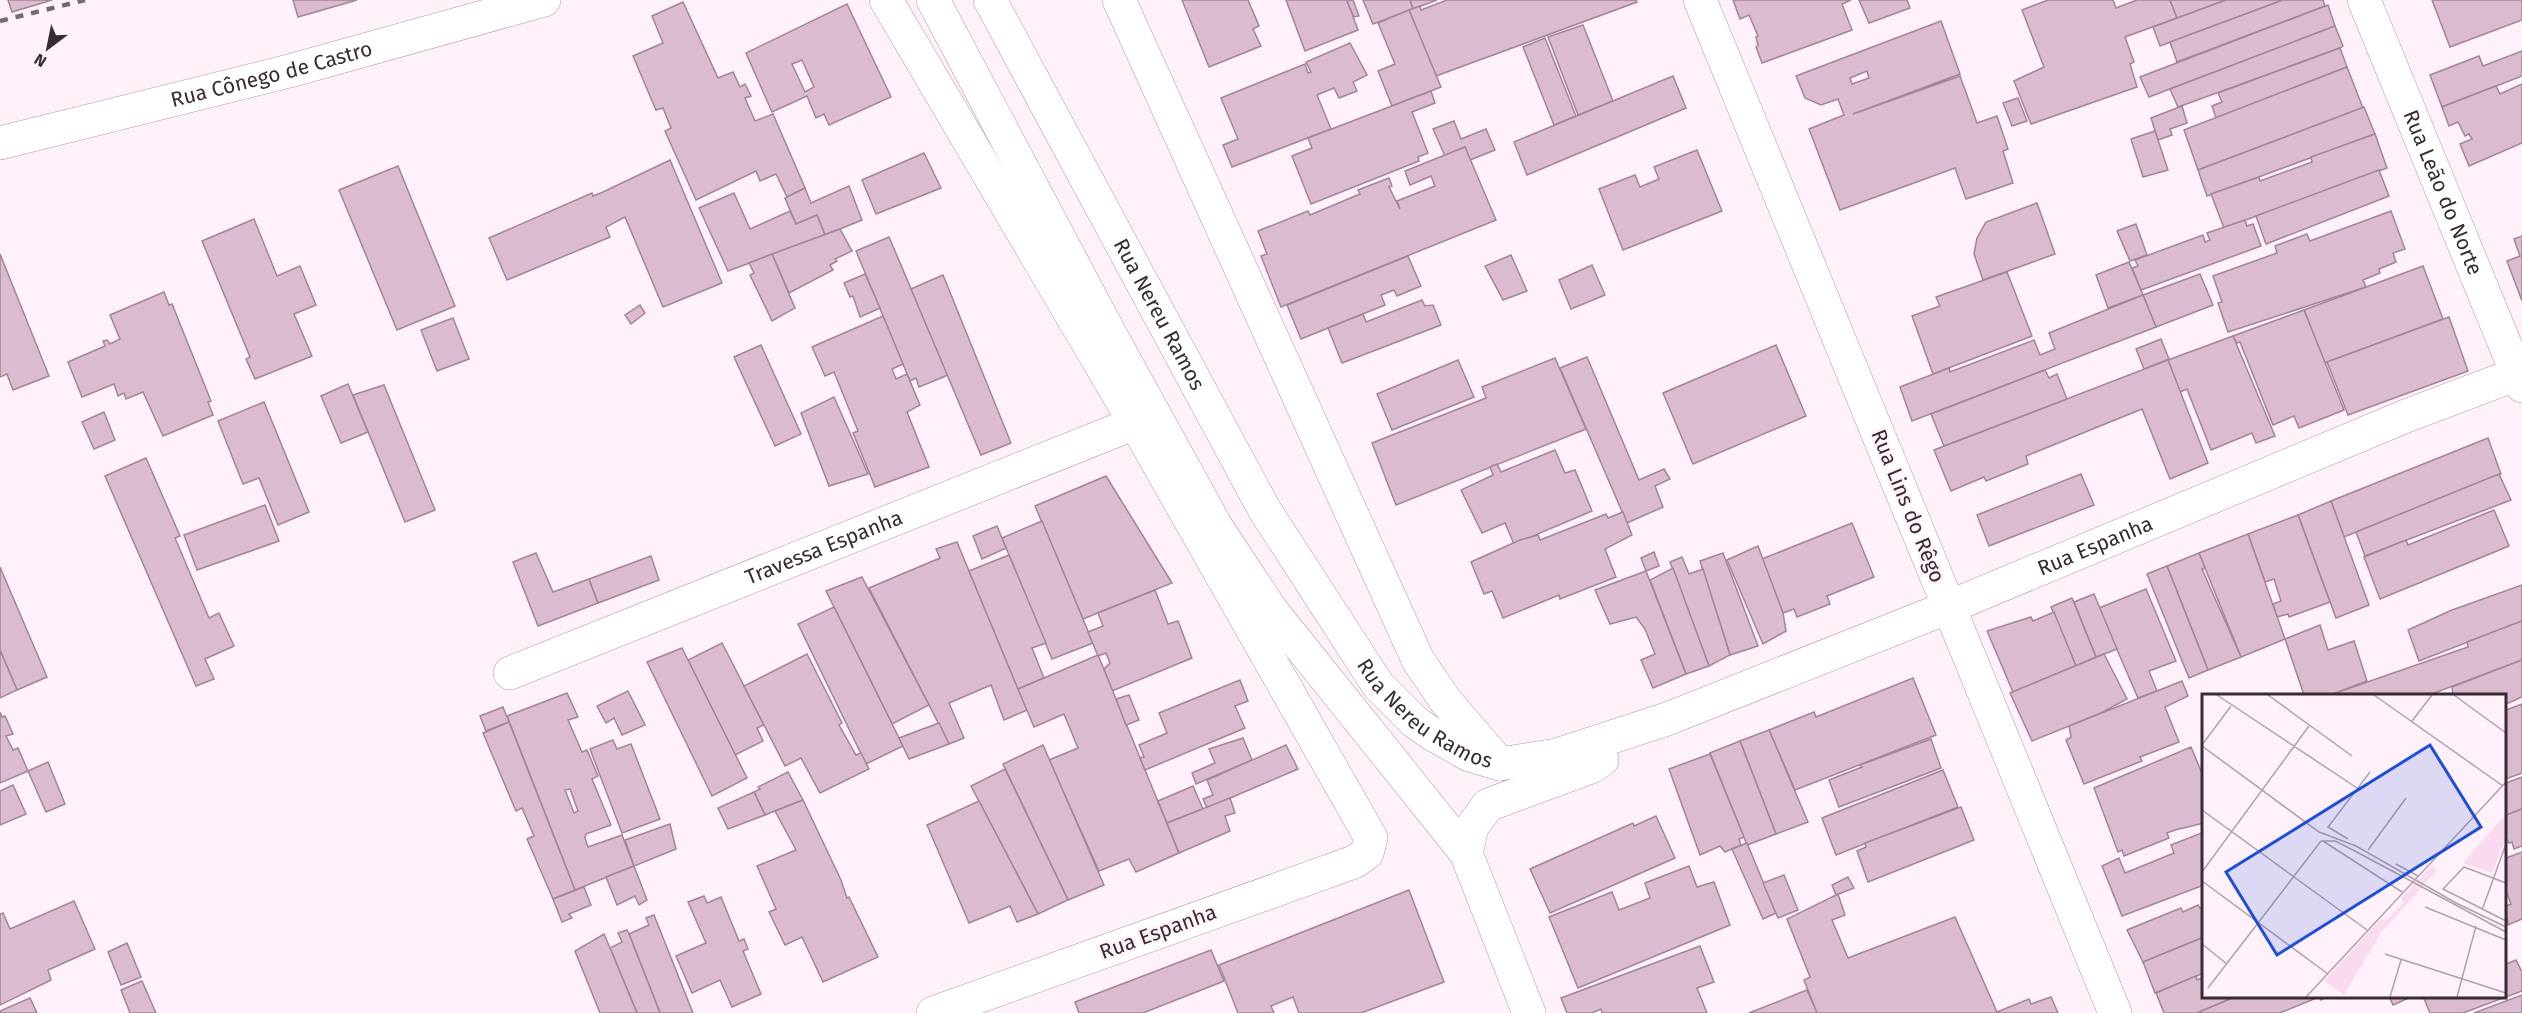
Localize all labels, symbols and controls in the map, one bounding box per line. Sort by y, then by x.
north arrow [18,18,78,78]
street label: Rua Cônego de Castro [168,36,375,113]
text: N [31,49,50,71]
street label: Rua Leão do Norte [2397,106,2488,279]
street label: Rua Nereu Ramos [1108,234,1211,395]
street label: Rua Lins do Rêgo [1865,426,1951,586]
street label: Travessa Espanha [741,504,906,591]
street label: Rua Espanha [2034,510,2157,582]
street label: Rua Nereu Ramos [1351,654,1496,774]
inset map [2202,694,2507,998]
street label: Rua Espanha [1096,899,1220,965]

